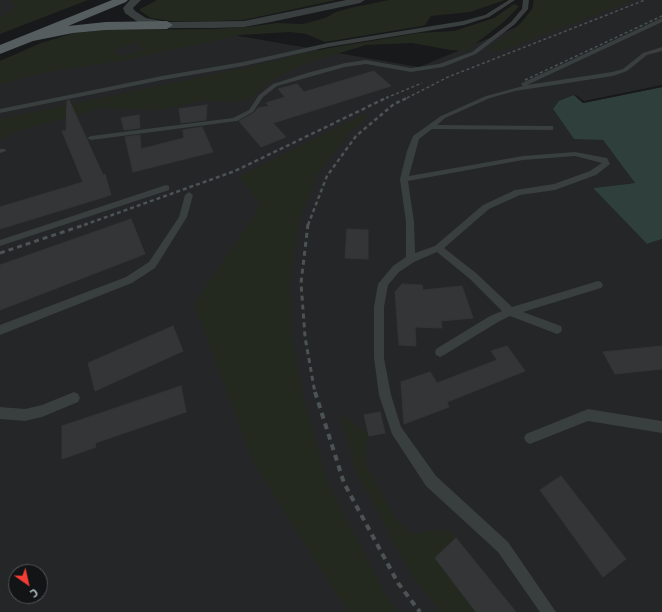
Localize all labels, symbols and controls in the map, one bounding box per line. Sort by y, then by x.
north arrow [8,564,48,604]
text: С [28,586,41,601]

